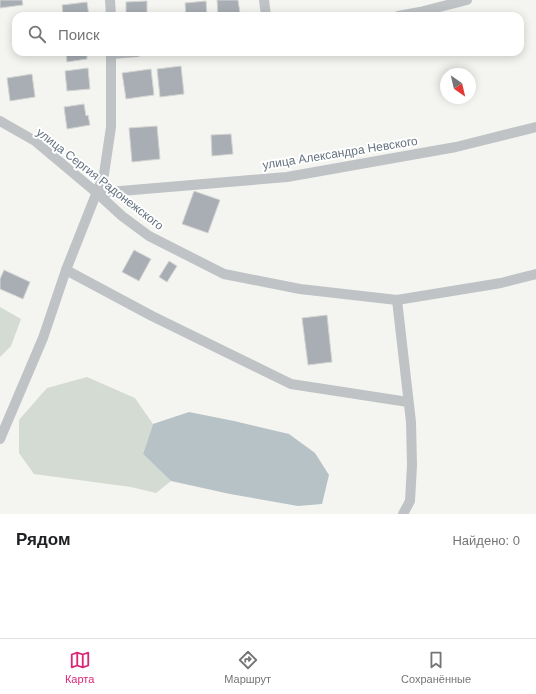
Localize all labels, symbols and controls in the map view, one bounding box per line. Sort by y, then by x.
search box [12,12,524,56]
icon: search [26,23,48,45]
text: Поиск [58,26,100,43]
north arrow [440,68,476,104]
street label: улица Сергия Радонежского [34,125,167,233]
street label: улица Александра Невского [261,134,419,172]
text: Рядом [16,530,71,549]
text: Найдено: 0 [452,533,520,548]
tab: Карта [65,649,94,685]
tab: Маршрут [224,649,271,685]
tab: Сохранённые [401,649,471,685]

